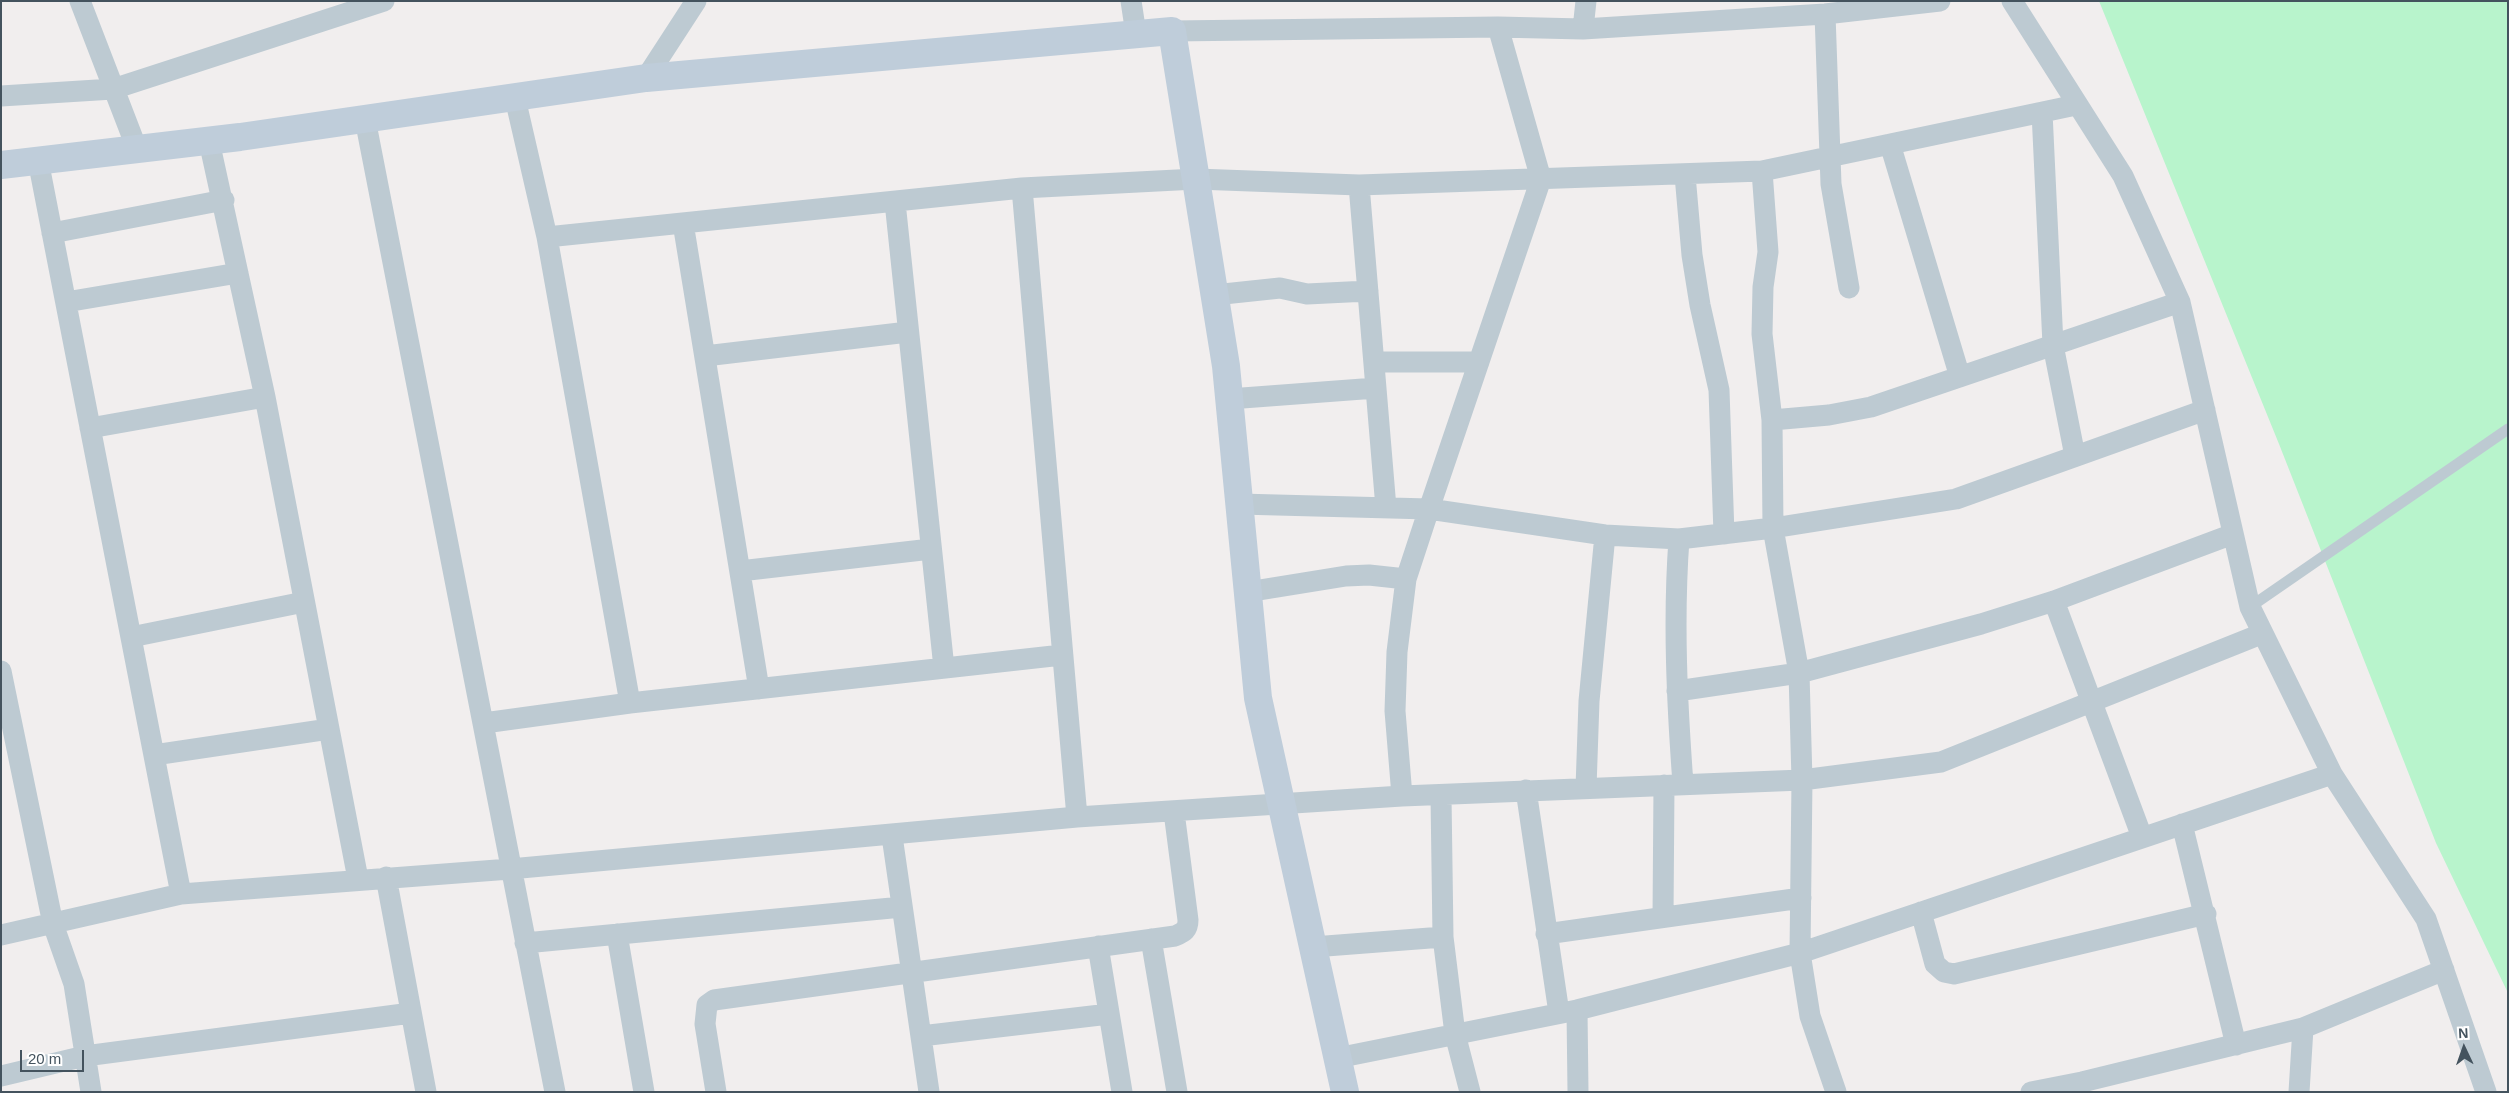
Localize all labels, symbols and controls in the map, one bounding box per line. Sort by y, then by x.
north arrow [2439,1023,2489,1073]
text: N [2458,1025,2469,1041]
scale bar [22,1040,86,1072]
text: 20 m [28,1050,61,1067]

